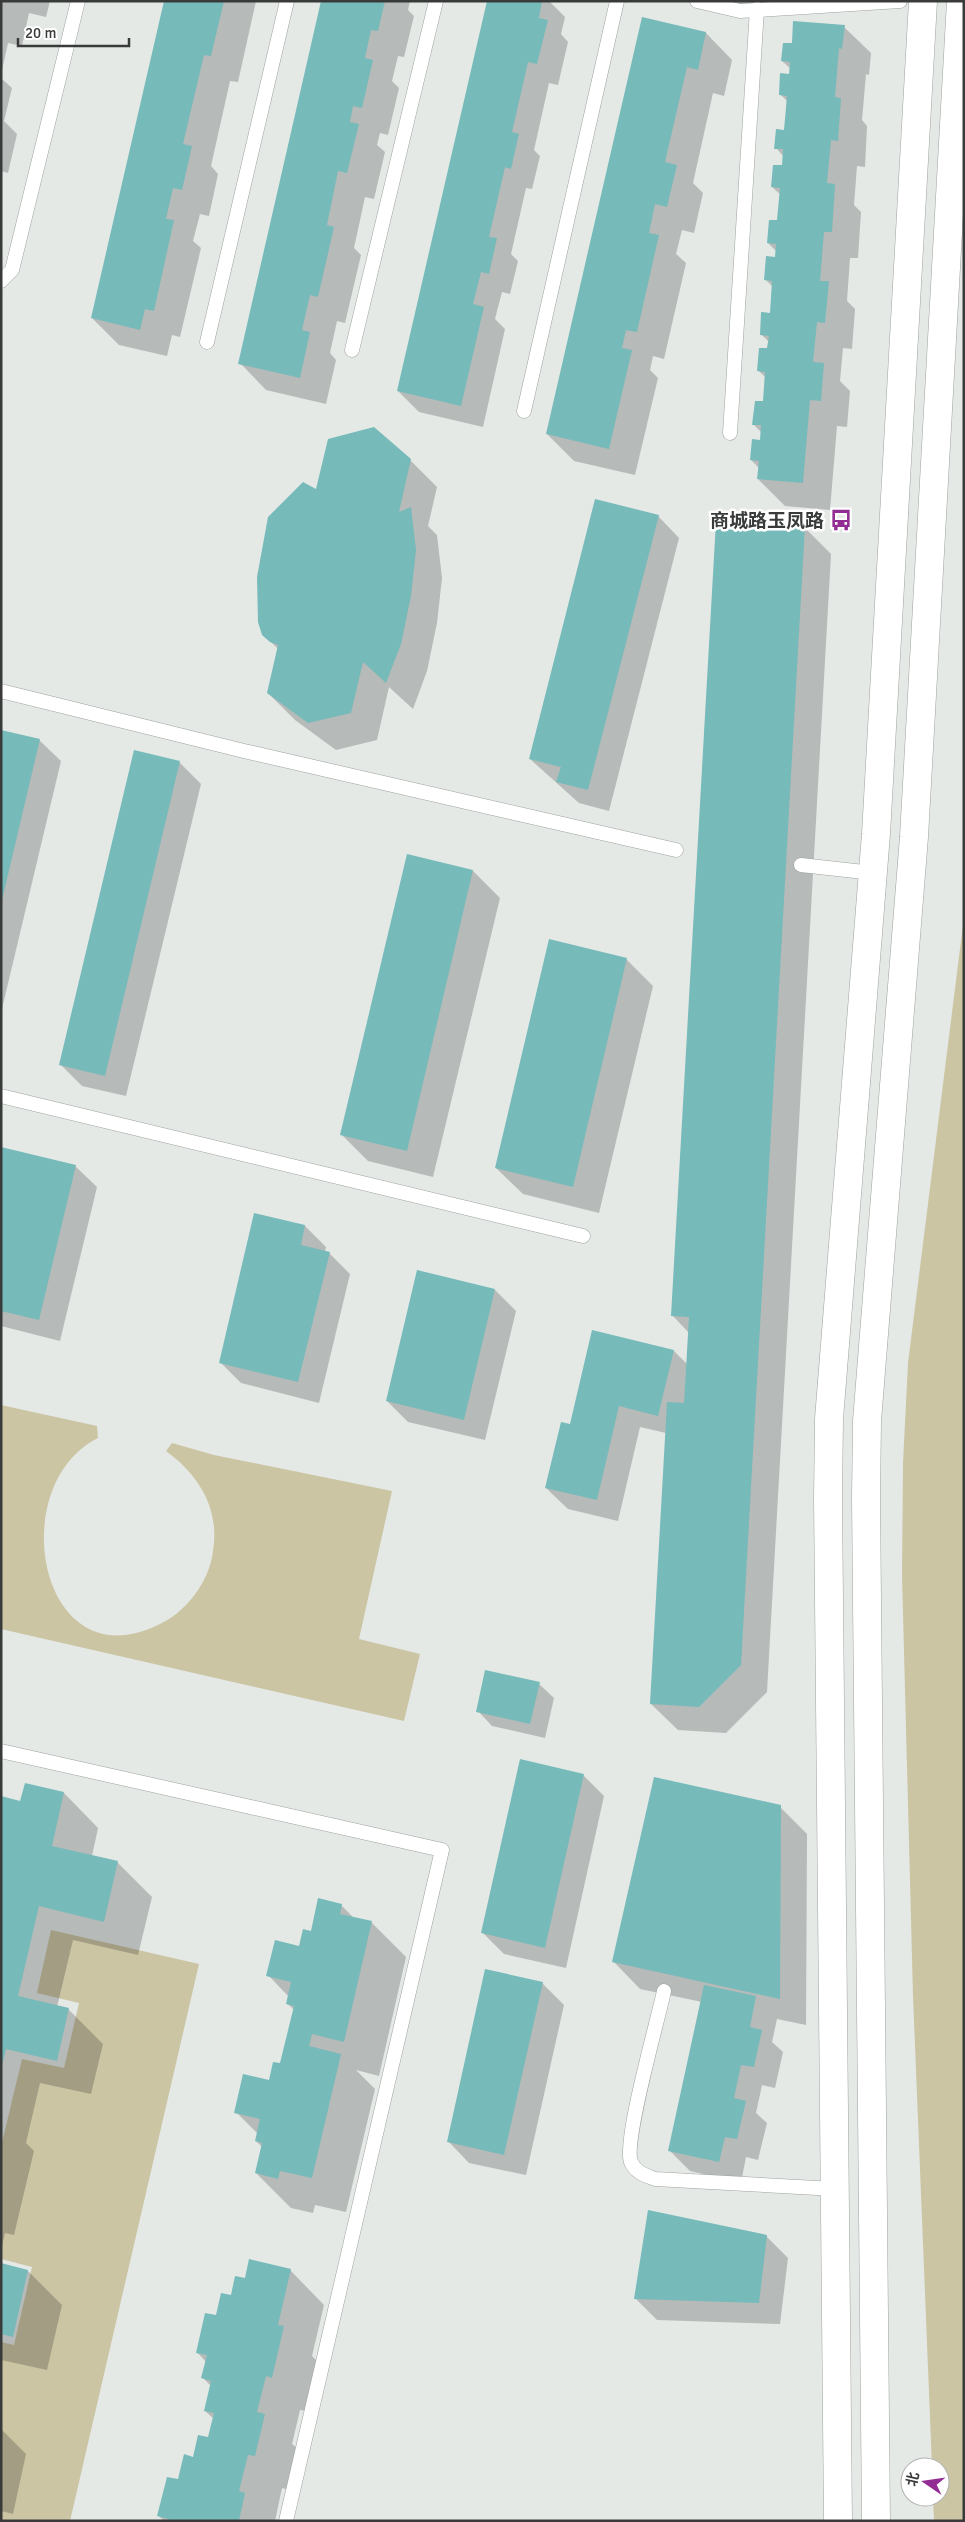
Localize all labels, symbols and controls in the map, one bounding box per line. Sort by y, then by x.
scale bar [18,15,129,47]
text: 20 m [25,24,56,42]
bus stop icon: 商城路玉凤路 [828,507,854,533]
place label: 商城路玉凤路 [710,509,824,533]
north arrow [900,2457,950,2507]
text: 北 [903,2470,923,2488]

